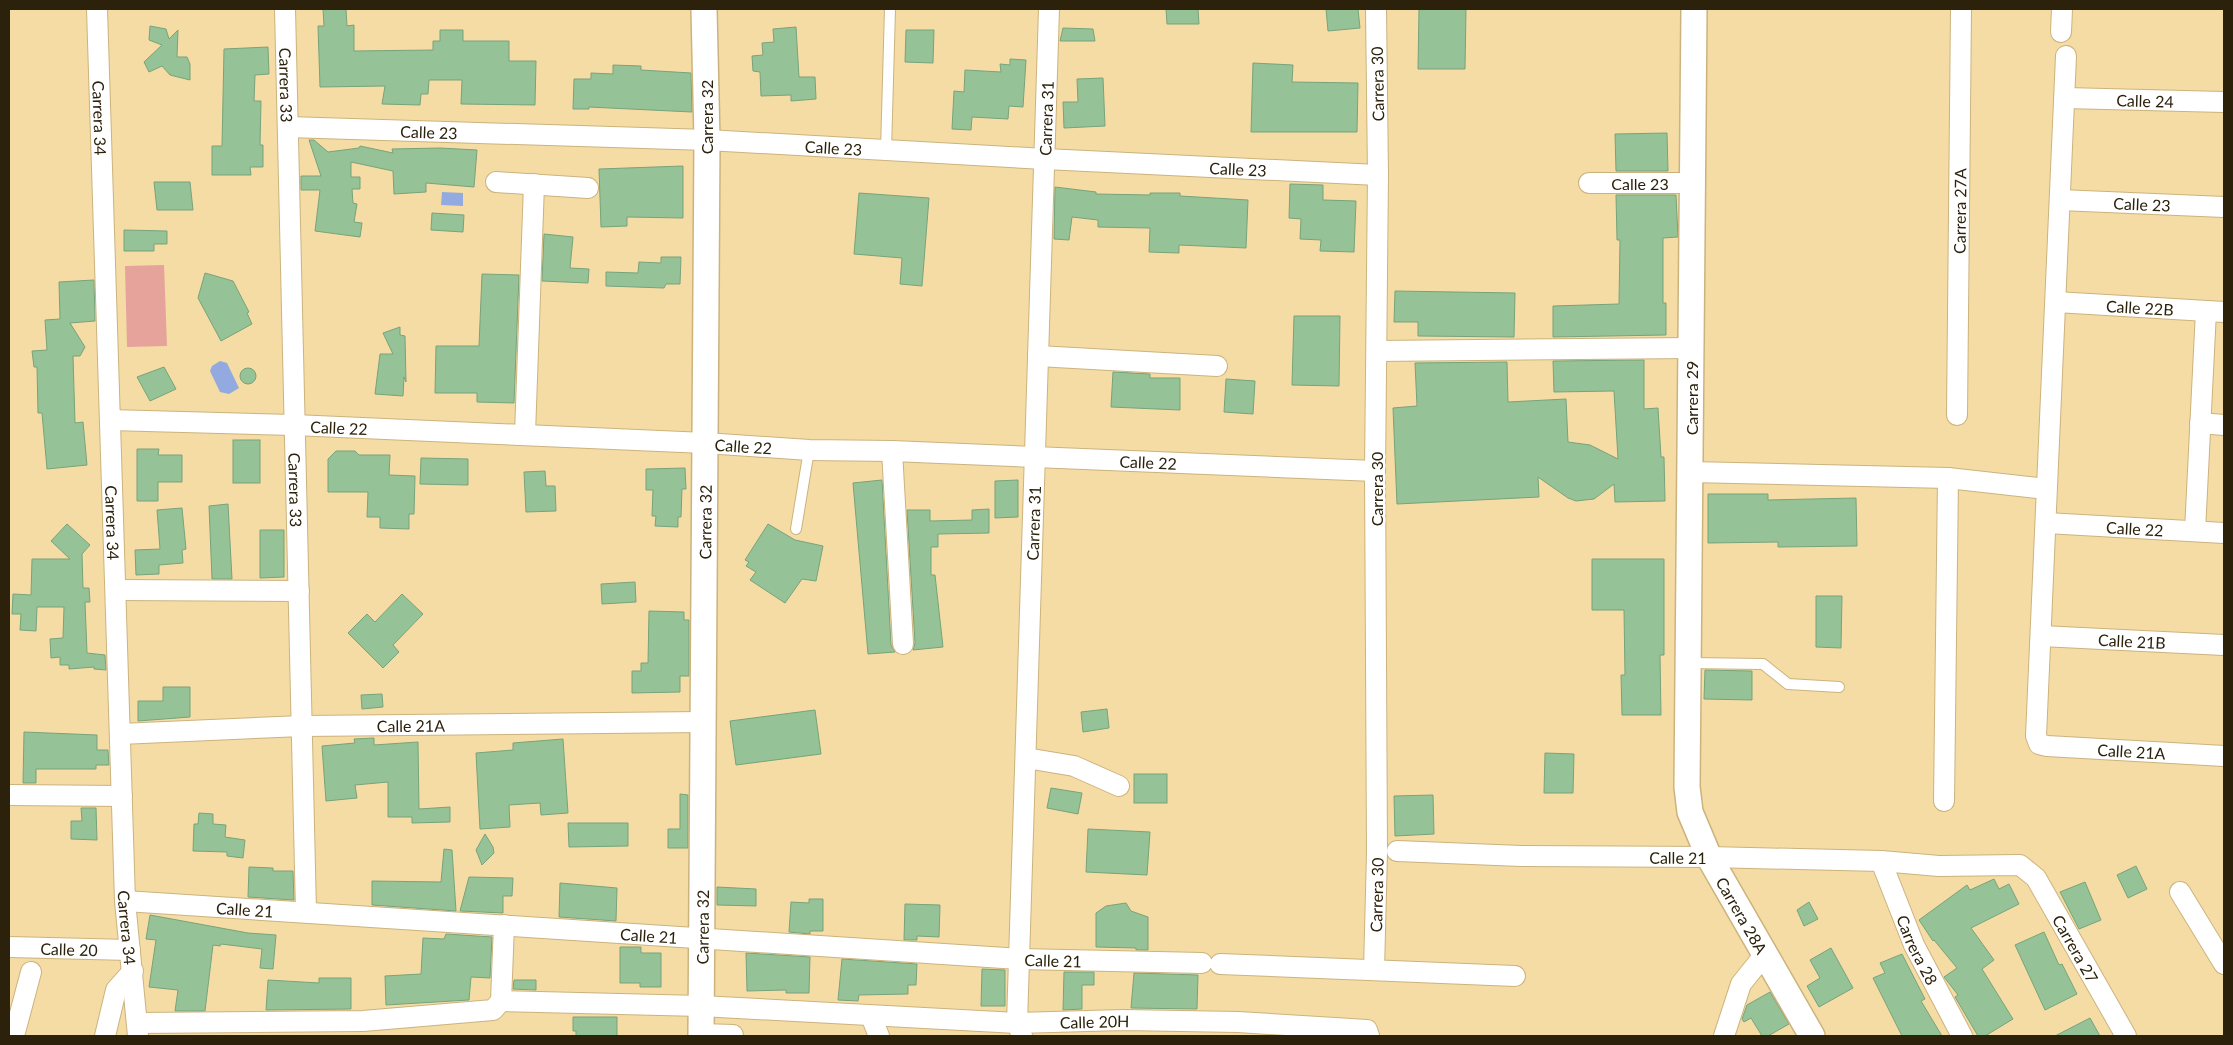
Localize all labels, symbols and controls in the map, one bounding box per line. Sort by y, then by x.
street label: Carrera 30 [1367,46,1387,122]
street label: Carrera 33 [276,47,297,123]
street label: Carrera 34 [90,80,111,156]
street label: Carrera 32 [697,80,716,154]
street label: Carrera 31 [1035,81,1056,156]
street label: Calle 24 [2116,90,2174,110]
street label: Calle 23 [400,121,458,142]
street label: Calle 23 [804,136,863,158]
street label: Calle 23 [1209,157,1267,179]
street label: Carrera 27A [1949,168,1969,254]
street label: Calle 23 [1611,174,1669,193]
street label: Calle 23 [2113,193,2171,214]
street label: Calle 22B [2105,295,2174,318]
street label: Carrera 29 [1682,361,1701,435]
street label: Calle 22 [310,416,368,438]
street label: Calle 22 [714,434,773,457]
street label: Calle 22 [1119,451,1177,472]
street label: Carrera 33 [286,452,307,527]
street label: Carrera 30 [1367,452,1386,526]
street label: Carrera 34 [102,485,124,560]
street label: Carrera 32 [695,485,714,559]
street label: Carrera 31 [1022,486,1043,561]
street label: Calle 22 [2106,517,2164,539]
street label: Calle 21B [2098,629,2166,652]
street label: Calle 21A [377,715,445,735]
street label: Calle 21A [2097,739,2166,762]
street label: Calle 21 [1649,847,1707,866]
street label: Carrera 30 [1365,857,1386,933]
street label: Carrera 28A [1713,873,1772,957]
street label: Carrera 34 [115,890,141,966]
street label: Carrera 32 [692,890,711,964]
street label: Calle 21 [216,897,274,920]
street label: Carrera 27 [2049,911,2103,986]
street label: Carrera 28 [1894,912,1943,988]
street label: Calle 21 [620,924,678,946]
street label: Calle 20 [40,938,98,959]
street label: Calle 21 [1024,950,1082,970]
street label: Calle 20H [1059,1010,1129,1031]

